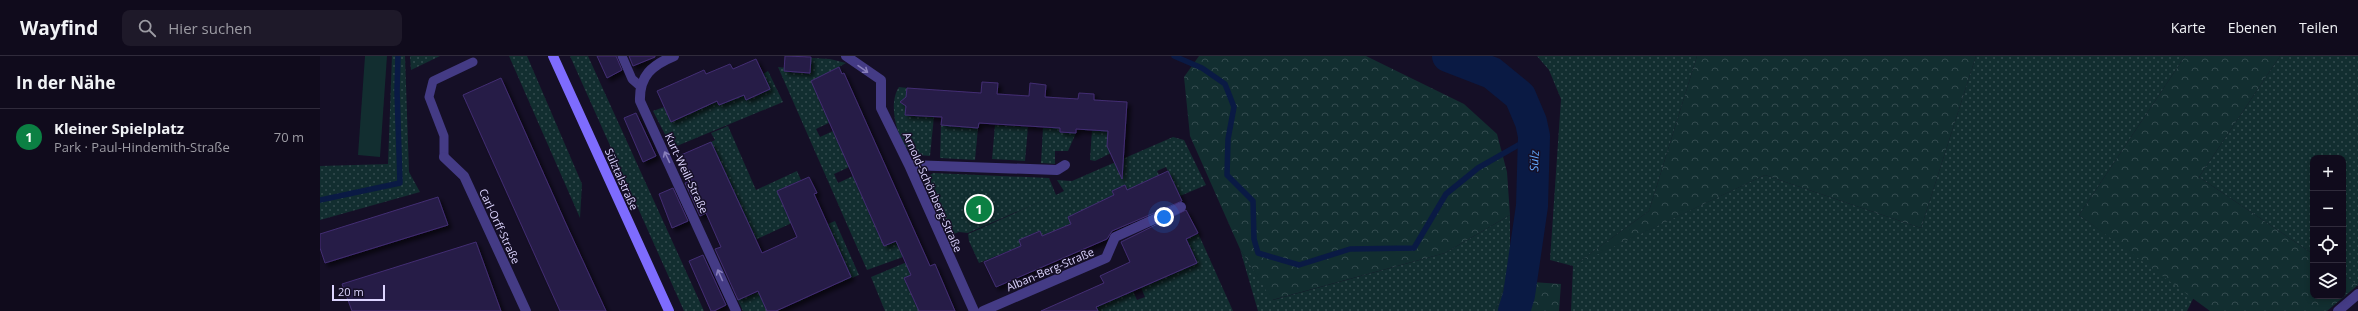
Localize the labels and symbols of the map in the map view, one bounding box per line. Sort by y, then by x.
one-way arrow [858,65,869,73]
street label: Kurt-Weill-Straße [662,130,712,216]
street label: Arnold-Schönberg-Straße [900,130,966,254]
street label: Sülztalstraße [602,146,642,212]
water label: Sülz [1525,149,1543,172]
one-way arrow [663,151,670,163]
street label: Carl-Orff-Straße [476,186,524,266]
pin: 1 [966,194,992,224]
your location [1154,207,1174,227]
street label: Alban-Berg-Straße [1004,244,1096,294]
one-way arrow [716,270,724,282]
scale bar [332,283,385,302]

